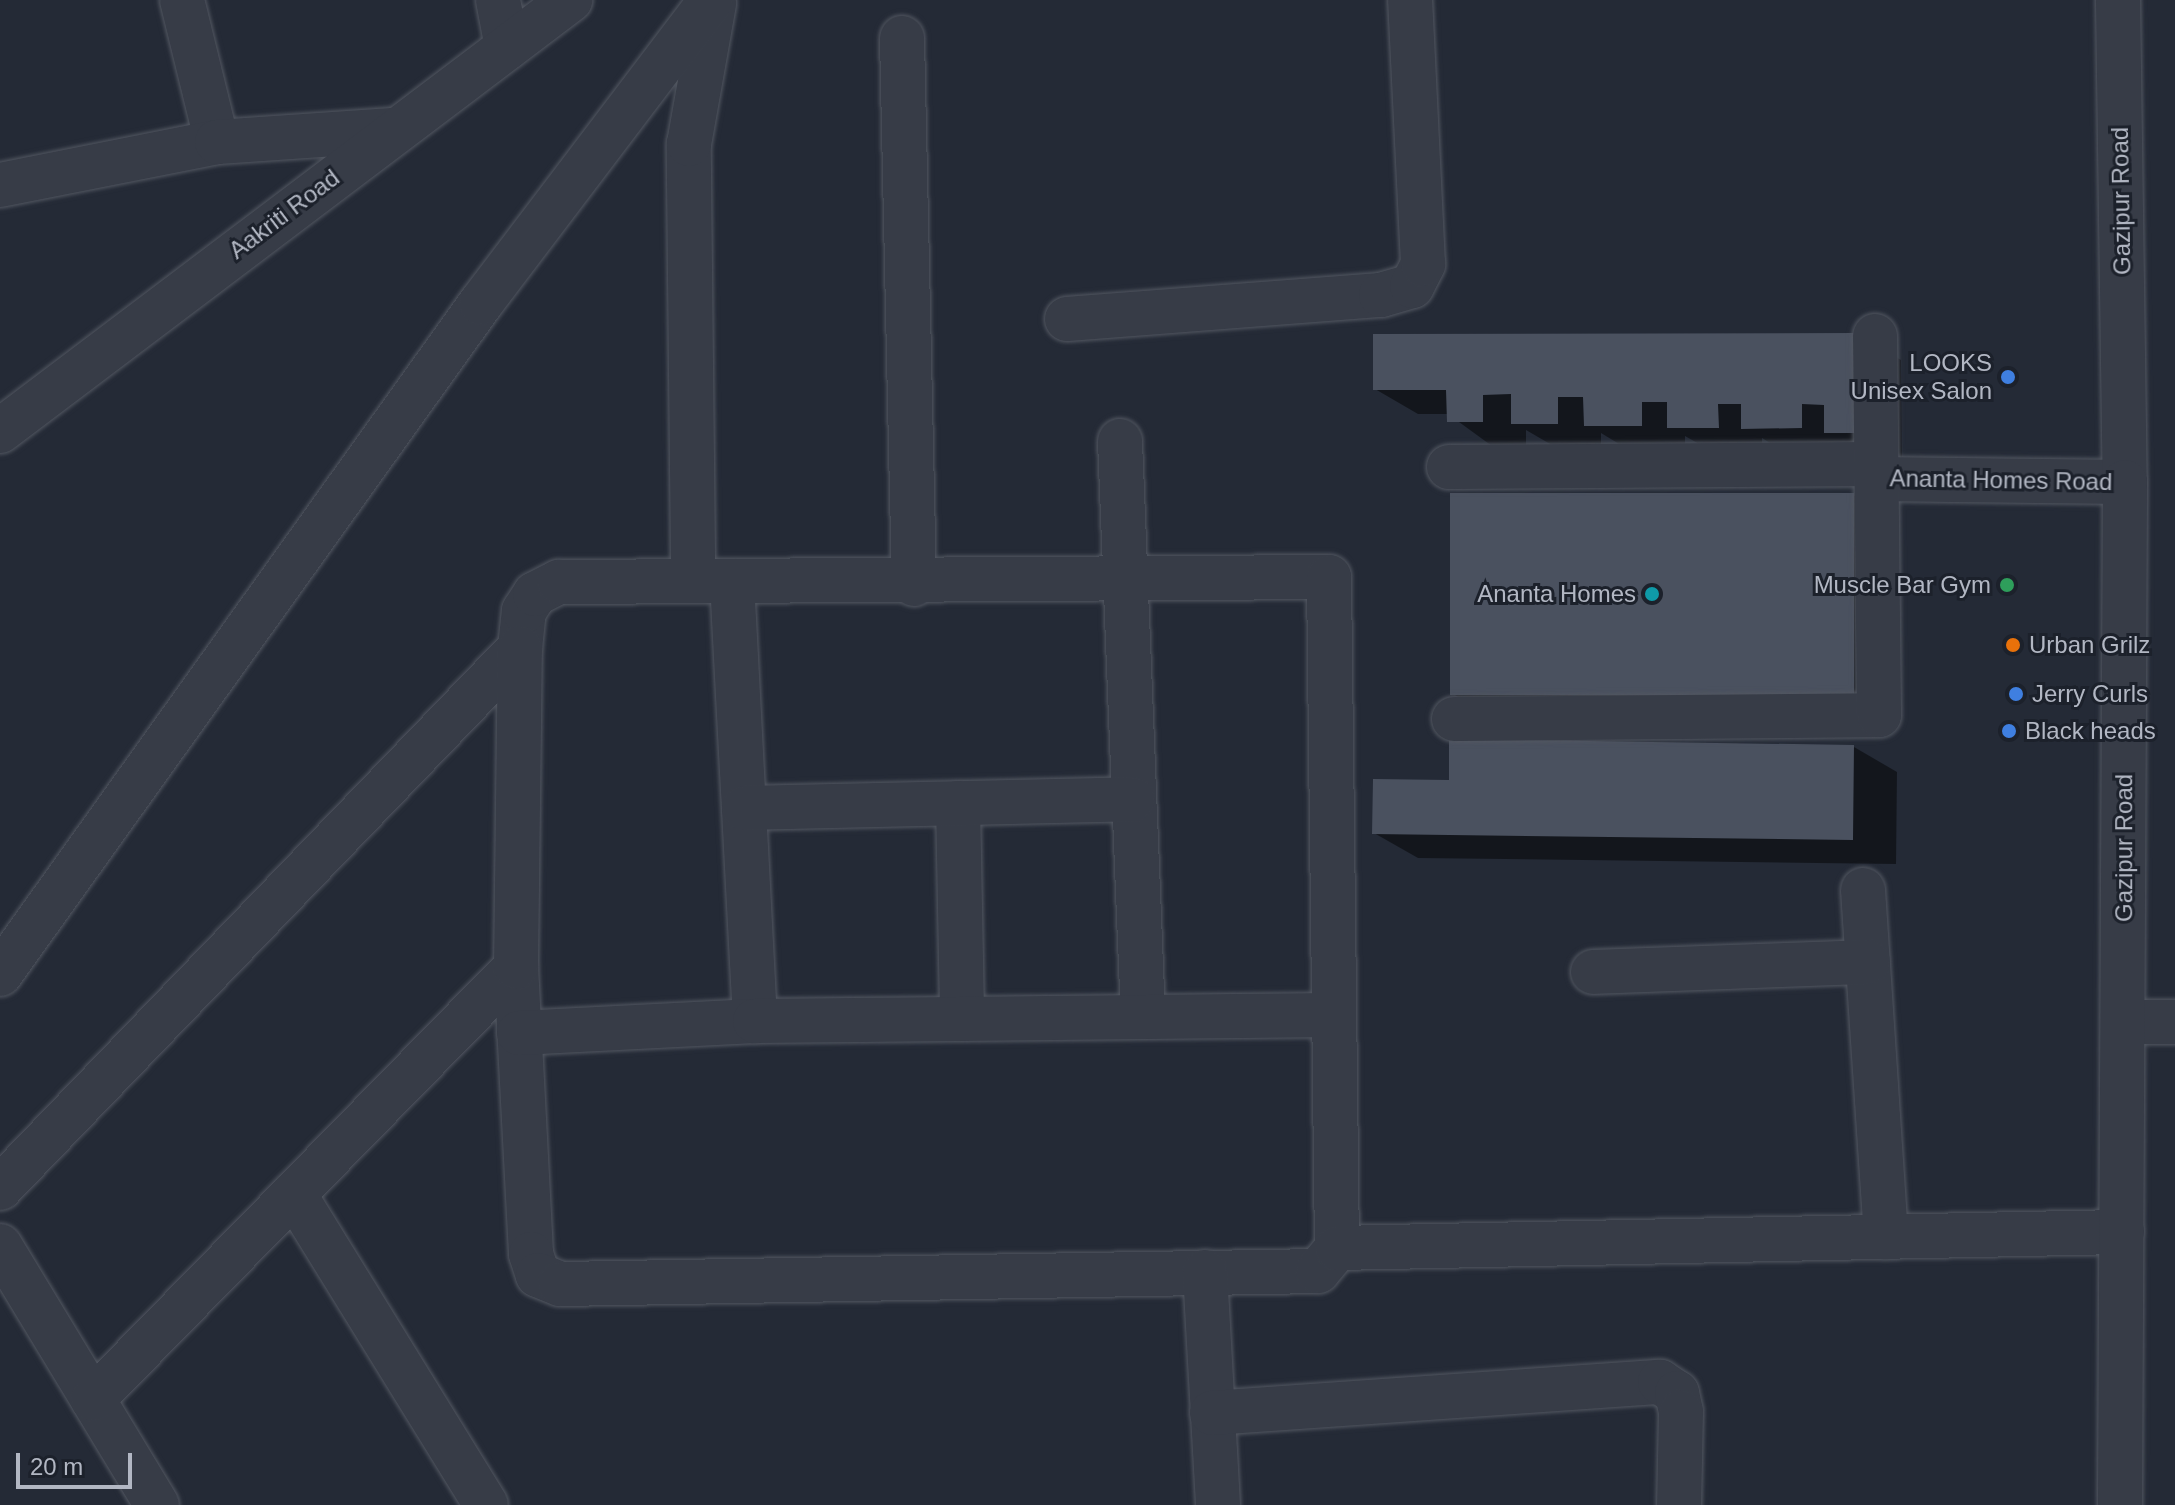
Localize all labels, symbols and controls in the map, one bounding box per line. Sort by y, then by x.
street label: Gazipur Road [2105,127,2137,275]
street label: Aakriti Road [223,163,345,265]
place label: LOOKS Unisex Salon [1851,349,1992,405]
marker: LOOKS Unisex Salon [1999,368,2017,386]
street label: Ananta Homes Road [1889,464,2113,496]
place label: Muscle Bar Gym [1814,571,1991,599]
marker: Muscle Bar Gym [1998,576,2016,594]
place label: Ananta Homes [1477,580,1636,608]
marker: Ananta Homes [1643,585,1661,603]
place label: Urban Grilz [2029,631,2150,659]
marker: Urban Grilz [2004,636,2022,654]
place label: Jerry Curls [2032,680,2148,708]
marker: Jerry Curls [2007,685,2025,703]
place label: Black heads [2025,717,2156,745]
marker: Black heads [2000,722,2018,740]
street label: Gazipur Road [2110,774,2138,922]
scale bar [20,1437,136,1487]
text: 20 m [30,1453,83,1480]

